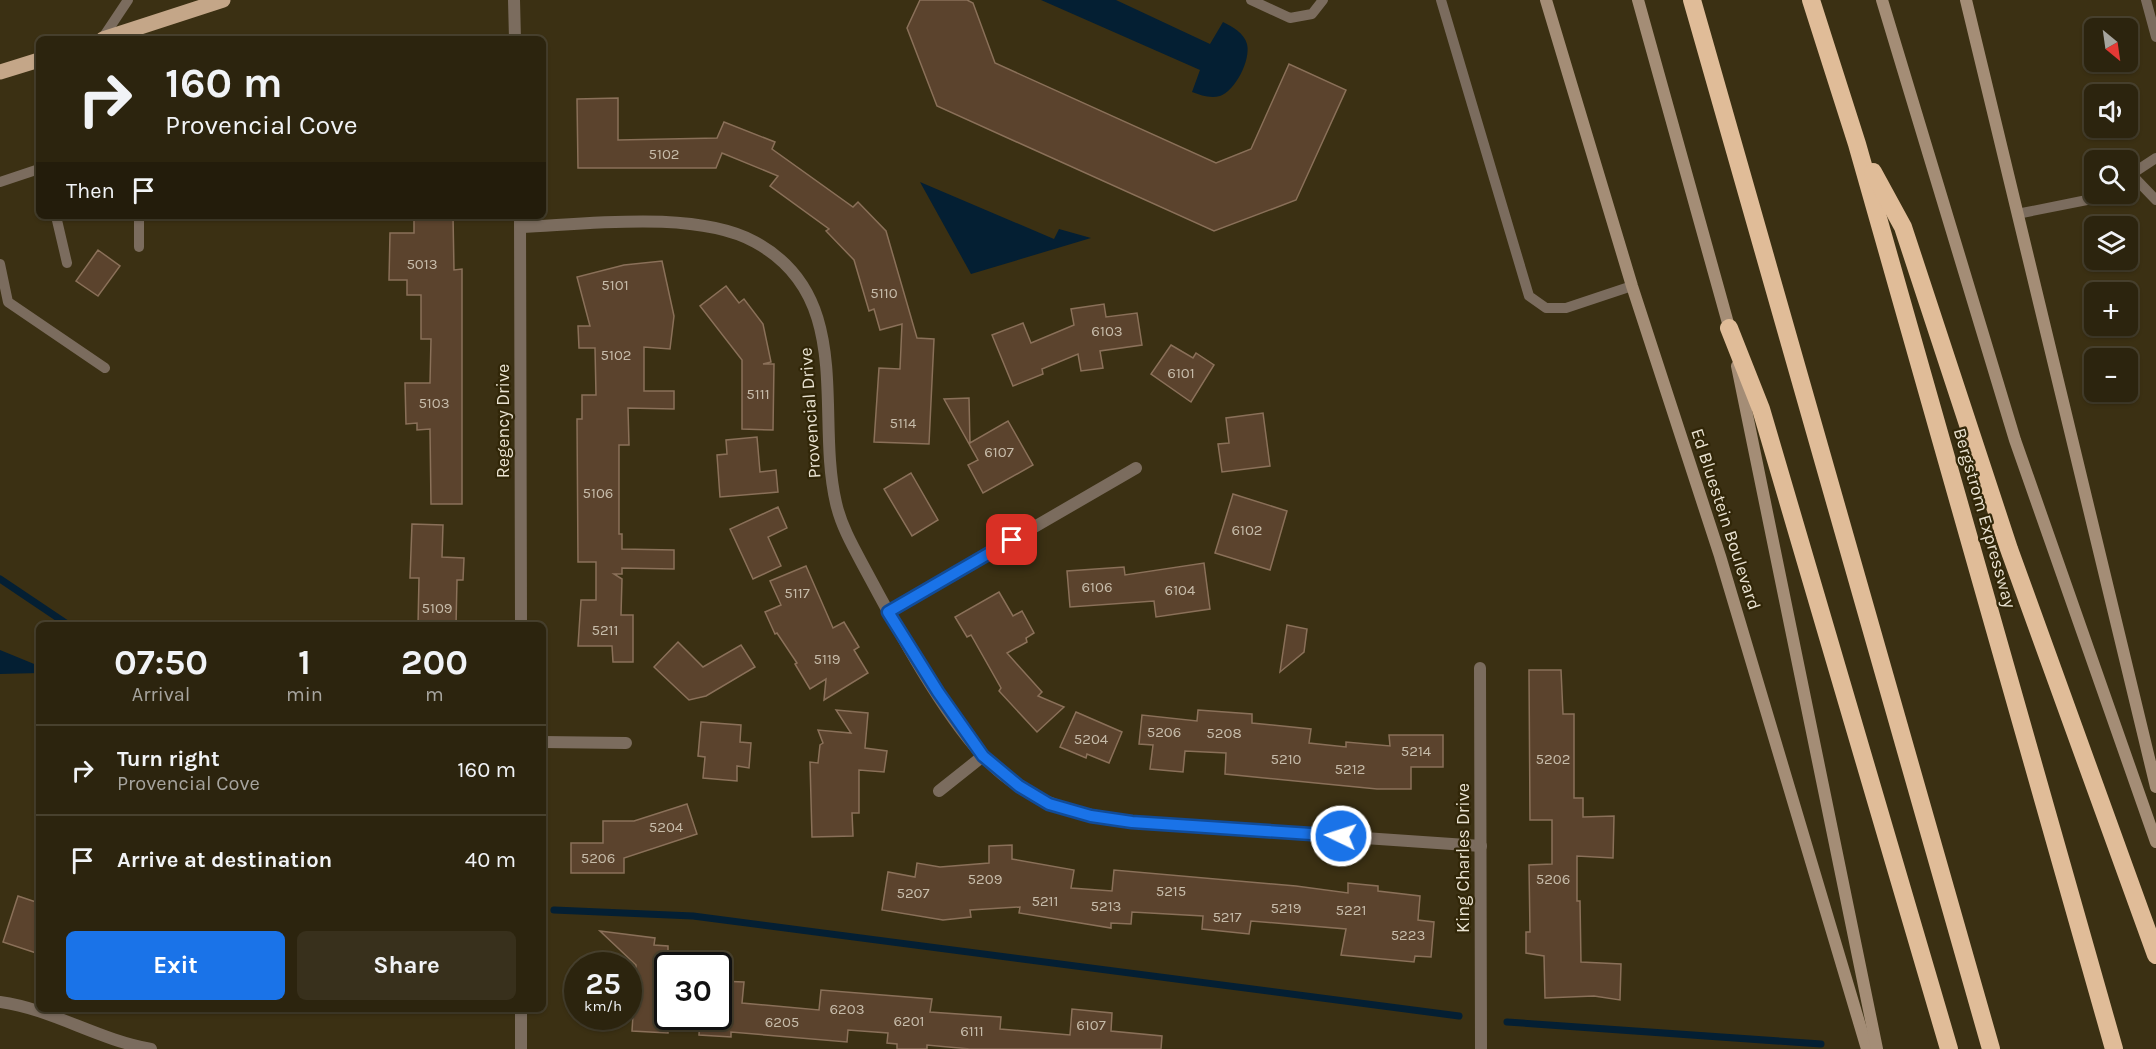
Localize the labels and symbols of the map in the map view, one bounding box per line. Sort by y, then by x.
north arrow [2084,18,2138,72]
house number: 5102 [648,145,680,163]
house number: 5013 [406,255,438,273]
house number: 5101 [601,276,629,294]
house number: 5110 [870,284,898,302]
house number: 6103 [1091,322,1123,340]
house number: 5102 [600,346,632,364]
street label: Provencial Drive [794,347,826,479]
street label: Regency Drive [492,364,514,478]
house number: 6101 [1167,364,1195,382]
house number: 5111 [746,385,770,403]
house number: 5103 [418,394,450,412]
house number: 5114 [890,414,917,432]
street label: Ed Bluestein Boulevard [1686,425,1766,613]
street label: Bergstrom Expressway [1949,425,2021,611]
house number: 6107 [984,443,1014,461]
house number: 5106 [583,484,613,502]
pin [986,514,1037,565]
house number: 6102 [1231,521,1263,539]
house number: 6106 [1081,578,1113,596]
house number: 6104 [1165,581,1196,599]
house number: 5117 [784,584,810,602]
house number: 5109 [421,599,453,617]
house number: 5211 [591,621,619,639]
house number: 5119 [813,650,841,668]
house number: 5206 [1147,723,1181,741]
house number: 5208 [1206,724,1242,742]
house number: 5204 [1074,730,1109,748]
house number: 5214 [1401,742,1432,760]
house number: 5210 [1270,750,1302,768]
house number: 5202 [1536,750,1570,768]
house number: 5212 [1335,760,1365,778]
street label: King Charles Drive [1452,783,1474,933]
position arrow [1309,804,1373,868]
house number: 5204 [649,818,684,836]
house number: 5206 [581,849,615,867]
house number: 5209 [968,870,1002,888]
house number: 5206 [1536,870,1570,888]
house number: 5215 [1156,882,1186,900]
house number: 5207 [896,884,930,902]
house number: 5211 [1031,892,1059,910]
house number: 5213 [1091,897,1121,915]
house number: 5219 [1271,899,1301,917]
house number: 5221 [1336,901,1366,919]
house number: 5217 [1212,908,1242,926]
house number: 5223 [1391,926,1425,944]
speed limit sign: 30 [654,952,732,1030]
house number: 6203 [829,1000,865,1018]
house number: 6201 [893,1012,925,1030]
house number: 6205 [765,1013,799,1031]
house number: 6107 [1076,1016,1106,1034]
house number: 6111 [960,1022,984,1040]

